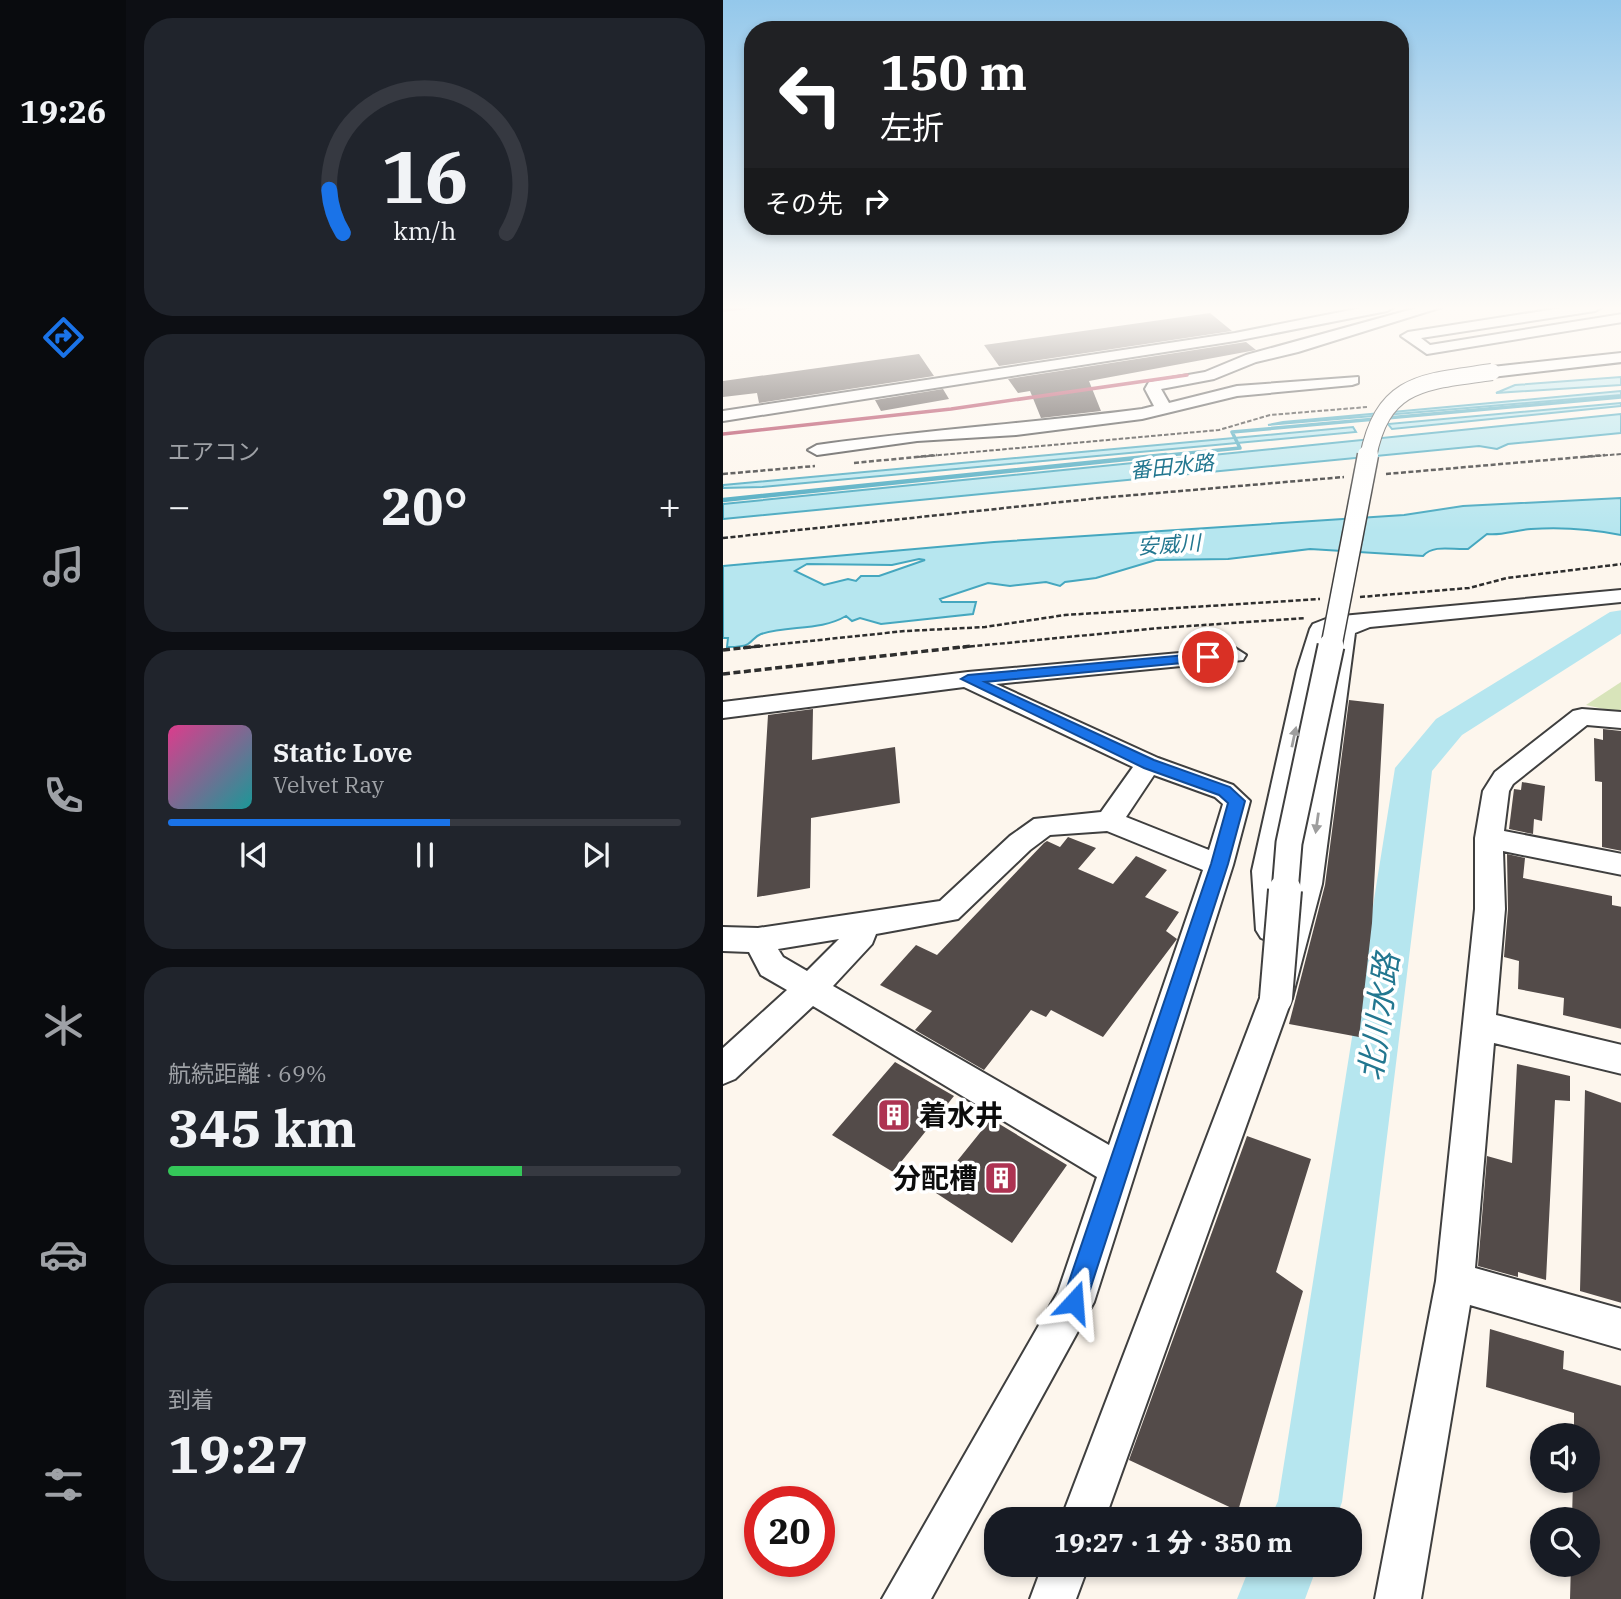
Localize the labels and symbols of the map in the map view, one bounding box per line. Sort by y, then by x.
water label: 番田水路 [1129,447,1217,484]
water label: 安威川 [1137,528,1203,560]
pin [1178,627,1238,687]
one-way arrow [1289,726,1300,748]
one-way arrow [1311,812,1322,834]
water label: 北川水路 [1348,948,1408,1083]
building icon: 着水井 [875,1096,913,1134]
place label: 着水井 [919,1096,1003,1133]
place label: 分配槽 [893,1159,977,1196]
building icon: 分配槽 [982,1159,1020,1197]
position arrow [1037,1265,1111,1339]
speed limit sign: 20 [744,1486,835,1577]

